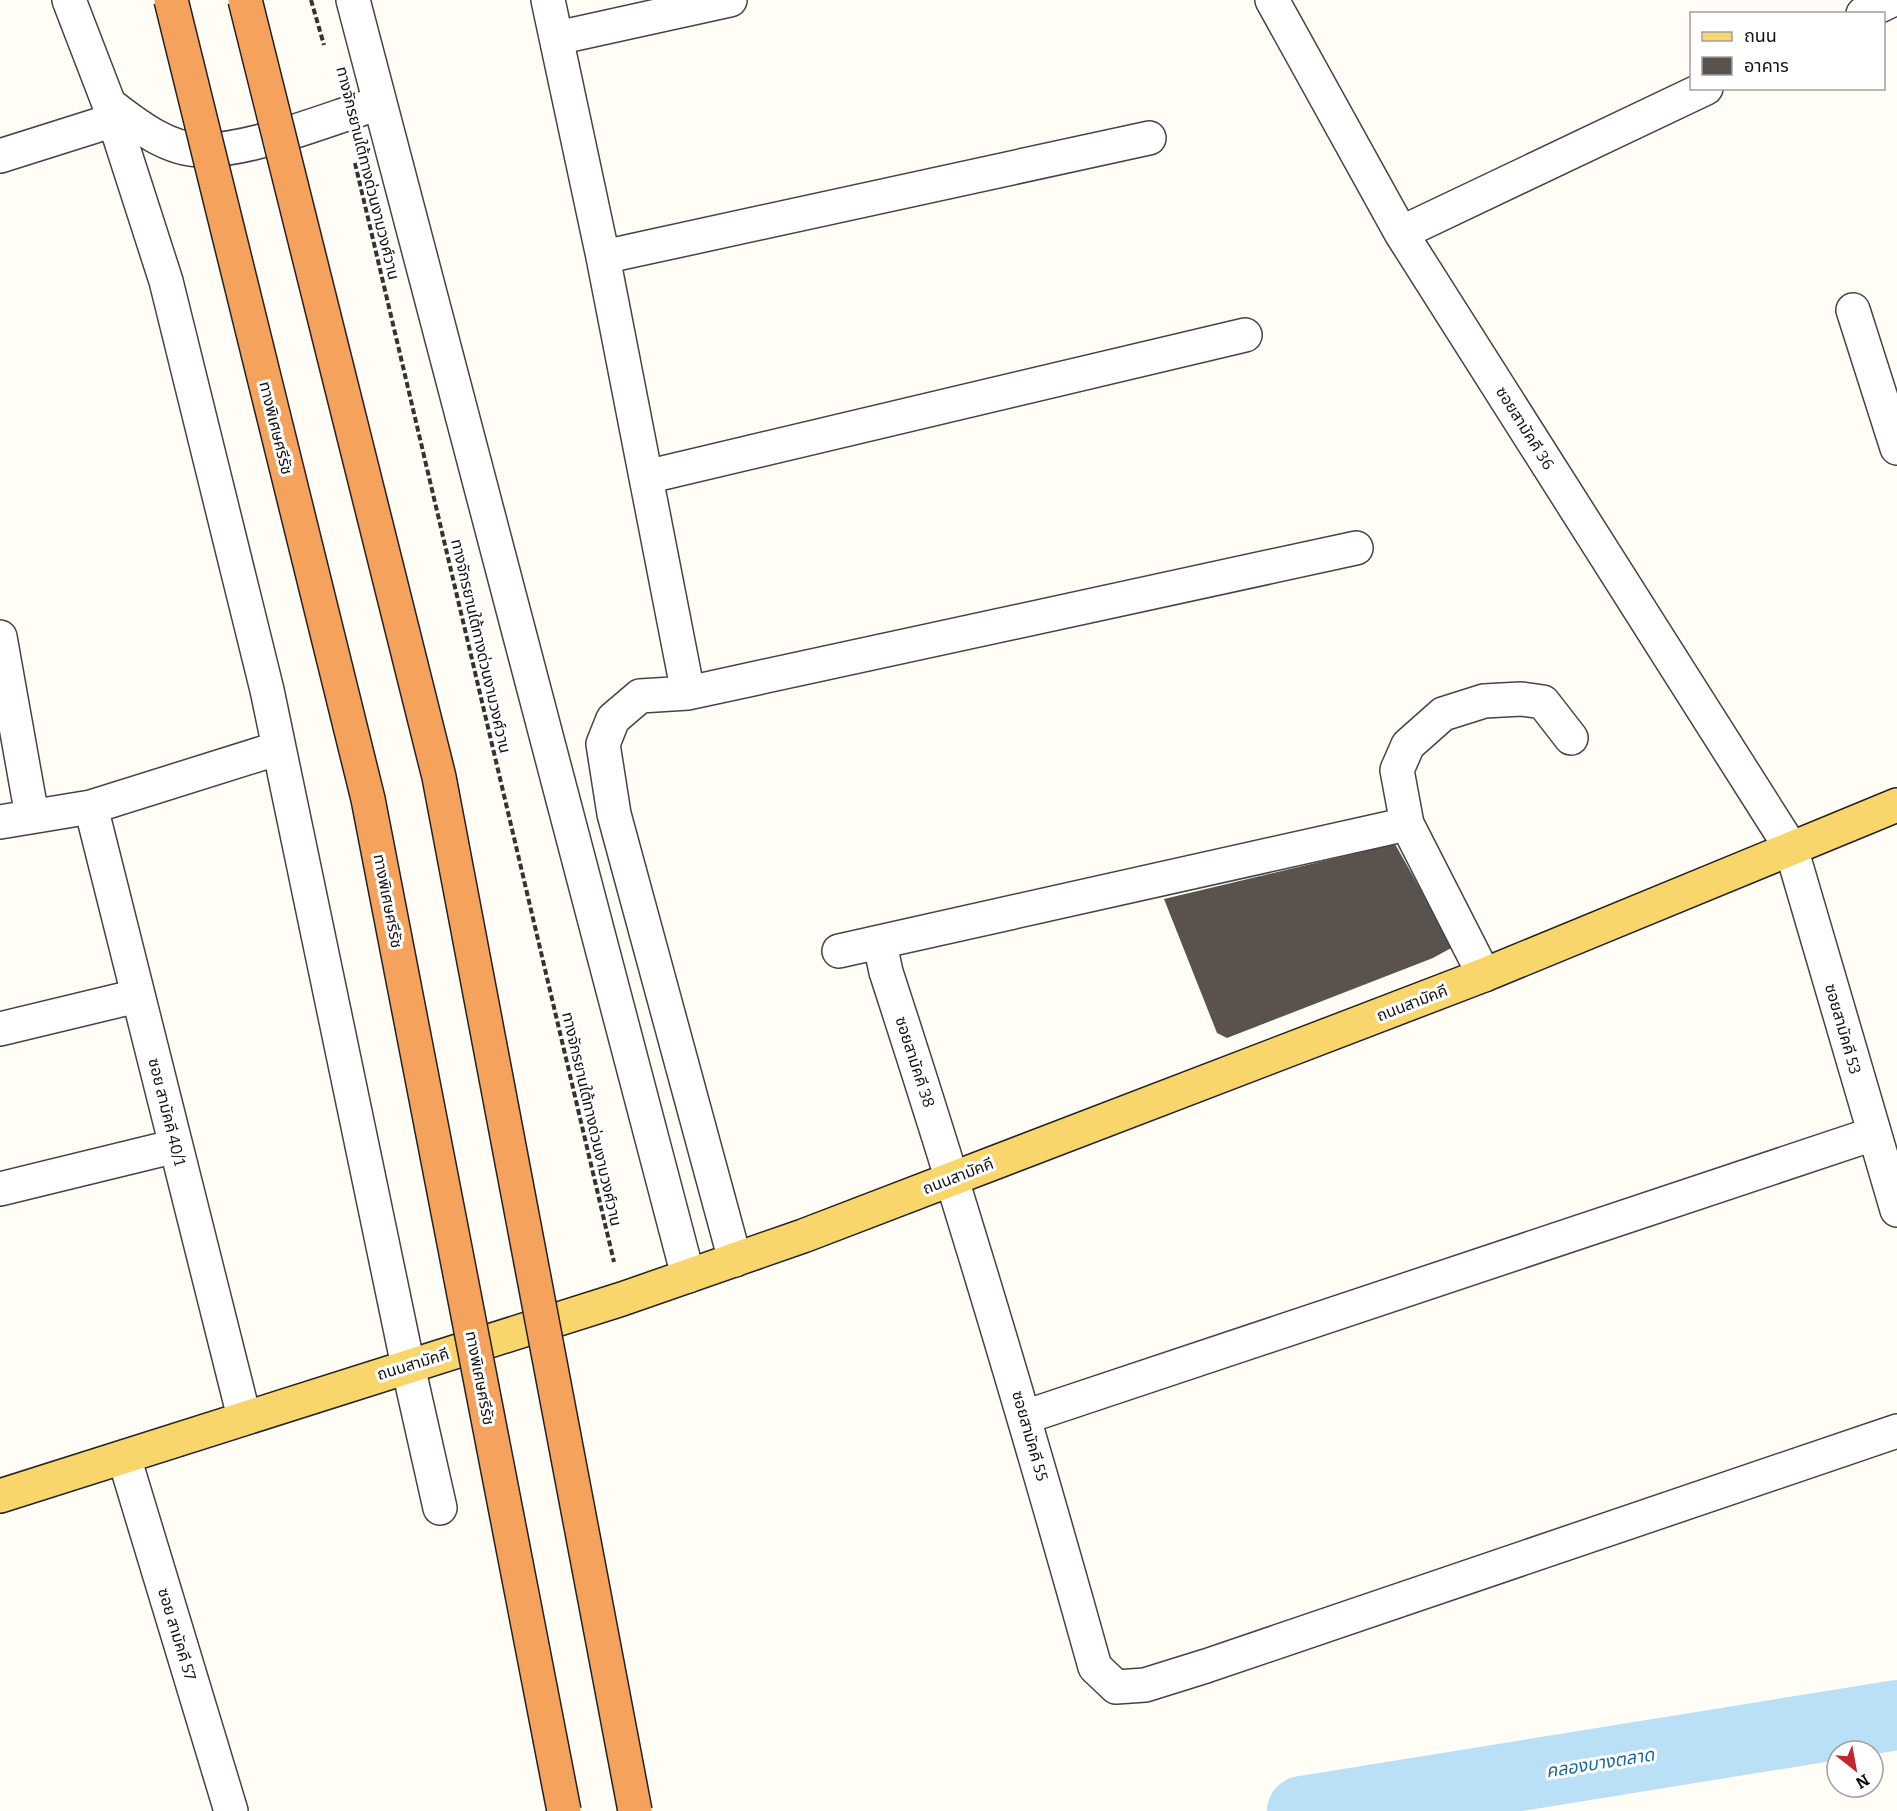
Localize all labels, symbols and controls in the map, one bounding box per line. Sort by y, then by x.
legend [1690,12,1885,90]
text: ถนน [1744,25,1777,47]
text: อาคาร [1744,55,1789,77]
street label: ทางจักรยานใต้ทางด่วนงามวงศ์วาน [332,64,404,282]
street label: ทางพิเศษศรีรัช [255,379,297,477]
street label: ซอยสามัคคี 36 [1492,383,1558,473]
street label: ทางจักรยานใต้ทางด่วนงามวงศ์วาน [447,537,515,755]
street label: ทางพิเศษศรีรัช [370,852,406,950]
street label: ถนนสามัคคี [1374,981,1450,1025]
street label: ซอยสามัคคี 53 [1821,982,1865,1076]
street label: ทางจักรยานใต้ทางด่วนงามวงศ์วาน [558,1010,626,1228]
street label: ซอยสามัคคี 38 [891,1014,939,1110]
street label: ซอย สามัคคี 40/1 [144,1056,190,1168]
street label: ถนนสามัคคี [920,1154,996,1198]
street label: ทางพิเศษศรีรัช [462,1329,498,1427]
street label: ถนนสามัคคี [375,1344,451,1384]
street label: ซอยสามัคคี 55 [1008,1389,1052,1483]
street label: ซอย สามัคคี 57 [154,1586,200,1682]
north arrow [1825,1739,1885,1799]
water label: คลองบางตลาด [1544,1743,1657,1782]
text: N [1852,1770,1873,1793]

